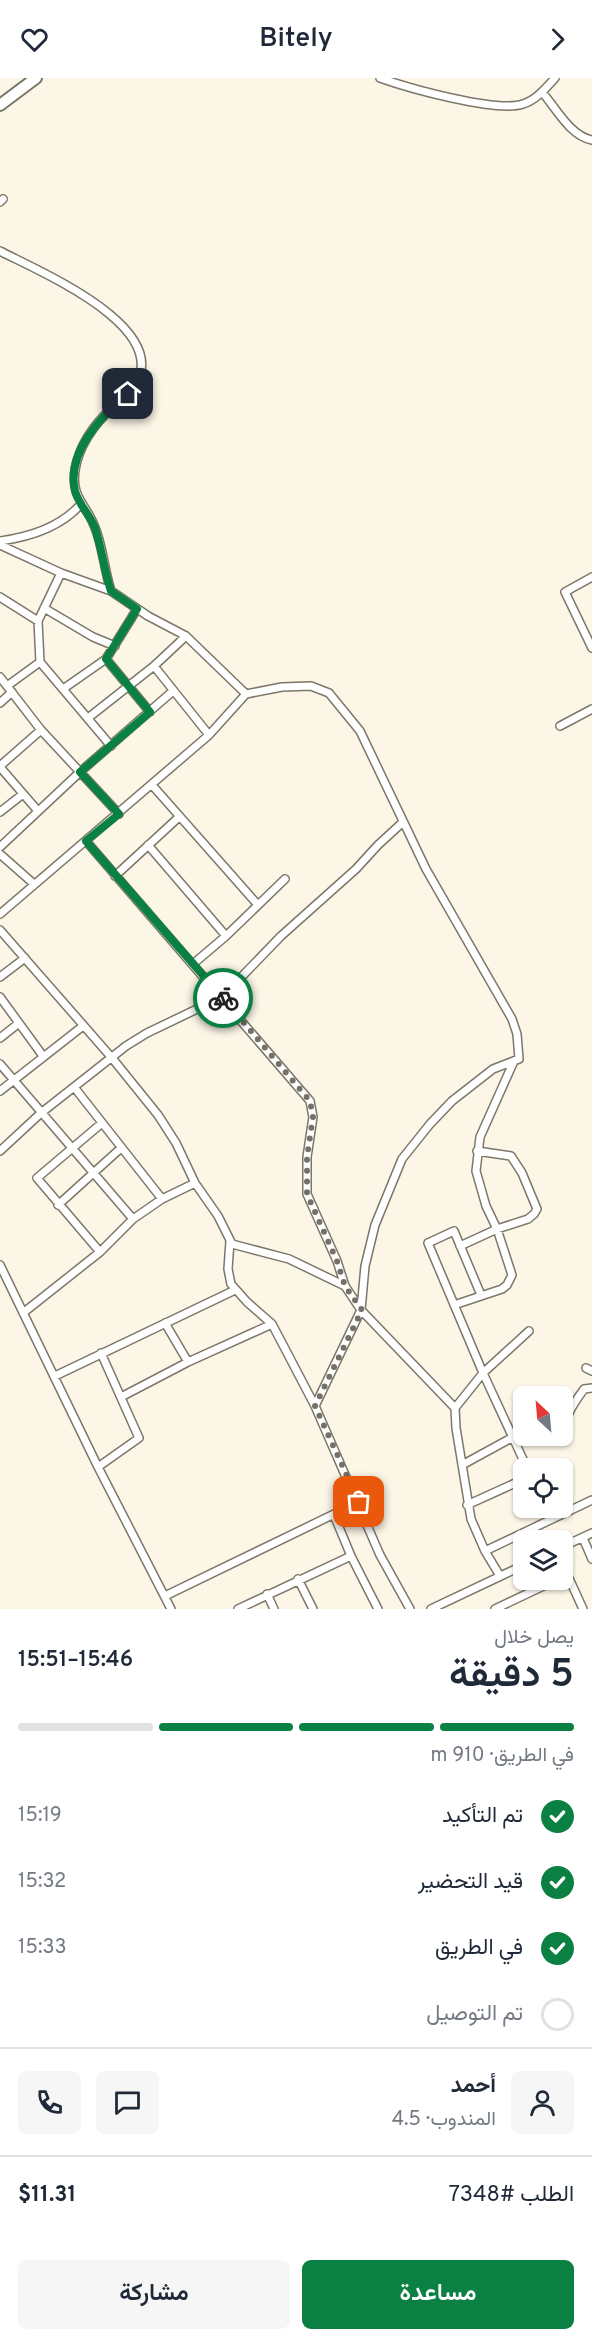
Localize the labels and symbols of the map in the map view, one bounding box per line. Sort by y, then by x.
pin [102,368,153,419]
courier [193,968,253,1028]
north arrow [513,1386,573,1446]
pin [333,1476,384,1527]

